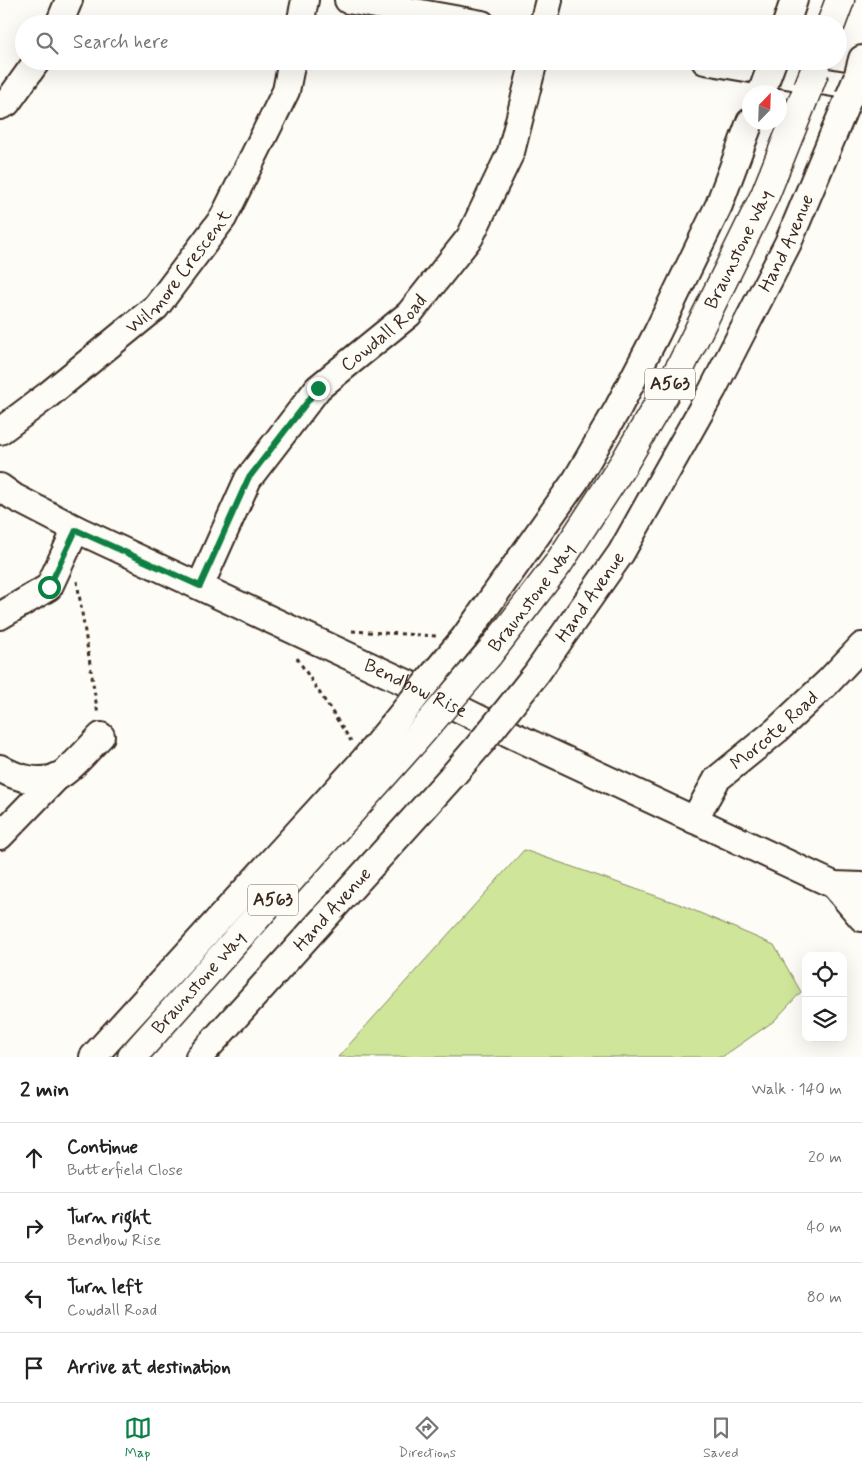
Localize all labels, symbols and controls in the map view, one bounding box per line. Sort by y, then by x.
search box [15,15,847,70]
icon: search [33,29,61,57]
text: Search here [73,30,169,55]
north arrow [742,85,787,130]
street label: Braunstone Way [698,186,778,313]
street label: Hand Avenue [752,190,819,296]
street label: Wilmore Crescent [120,206,238,339]
street label: Cowdall Road [335,289,433,377]
road number: A563 [645,368,695,399]
route end [307,377,330,400]
street label: Braunstone Way [482,539,581,657]
street label: Hand Avenue [550,547,631,647]
route start [38,576,61,599]
street label: Bendbow Rise [360,652,472,723]
street label: Morcote Road [725,685,824,776]
street label: Hand Avenue [288,862,377,957]
road number: A563 [248,884,298,916]
street label: Braunstone Way [146,926,251,1039]
map controls [802,952,847,1042]
button: locate [802,952,847,997]
button: layers [802,997,847,1042]
text: 2 min [20,1076,69,1104]
text: Walk · 140 m [752,1079,842,1100]
text: Continue [67,1135,138,1160]
icon: ahead [20,1144,48,1172]
text: 20 m [808,1147,842,1168]
text: Butterfield Close [67,1160,183,1181]
text: Turn right [67,1205,151,1230]
icon: right [20,1214,48,1242]
text: 40 m [806,1217,842,1238]
text: Bendbow Rise [67,1230,161,1251]
text: Turn left [67,1275,143,1300]
icon: left [20,1284,48,1312]
text: 80 m [807,1287,842,1308]
text: Cowdall Road [67,1300,157,1321]
icon: arrive [20,1354,48,1382]
text: Arrive at destination [67,1355,231,1380]
tab: Map [124,1414,152,1462]
tab: Directions [399,1414,456,1462]
tab: Saved [703,1414,738,1462]

